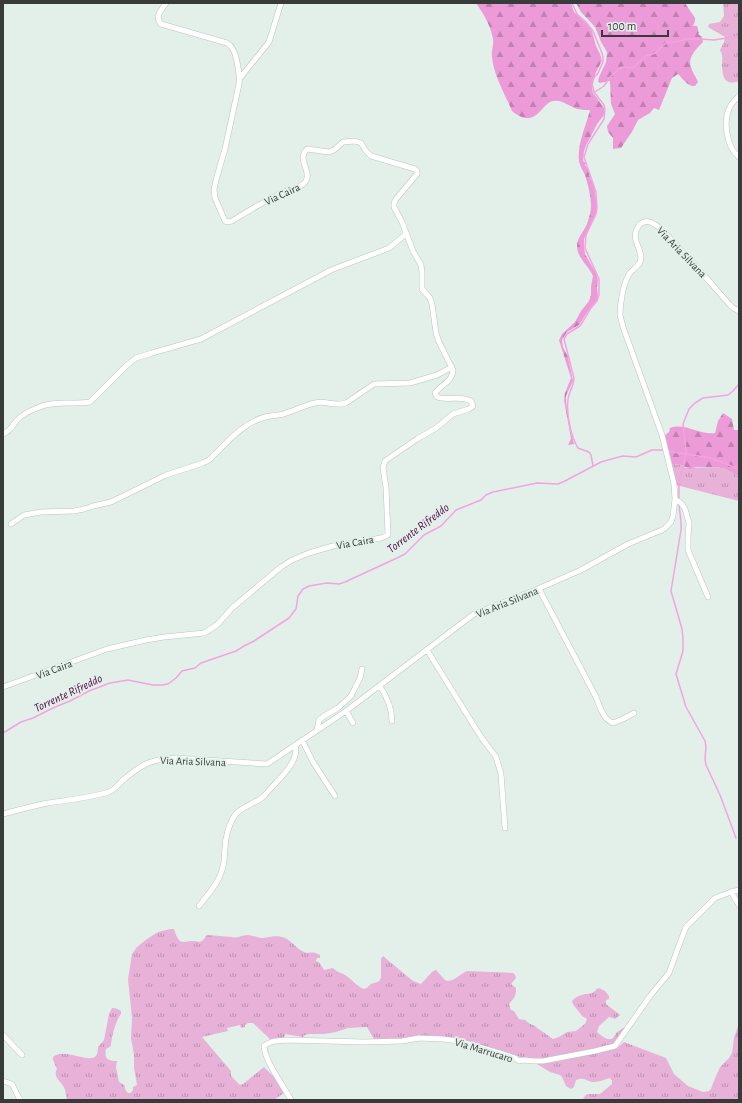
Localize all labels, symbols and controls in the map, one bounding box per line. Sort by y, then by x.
scale bar [602,12,668,38]
text: 100 m [608,20,636,32]
street label: Via Caira [263,181,302,207]
street label: Via Aria Silvana [655,225,708,280]
water label: Torrente Rifreddo [385,501,451,555]
street label: Via Caira [336,534,375,551]
street label: Via Aria Silvana [475,585,540,620]
street label: Via Caira [35,658,74,681]
water label: Torrente Rifreddo [32,672,104,714]
street label: Via Aria Silvana [160,755,226,768]
street label: Via Marrucaro [454,1036,514,1065]

